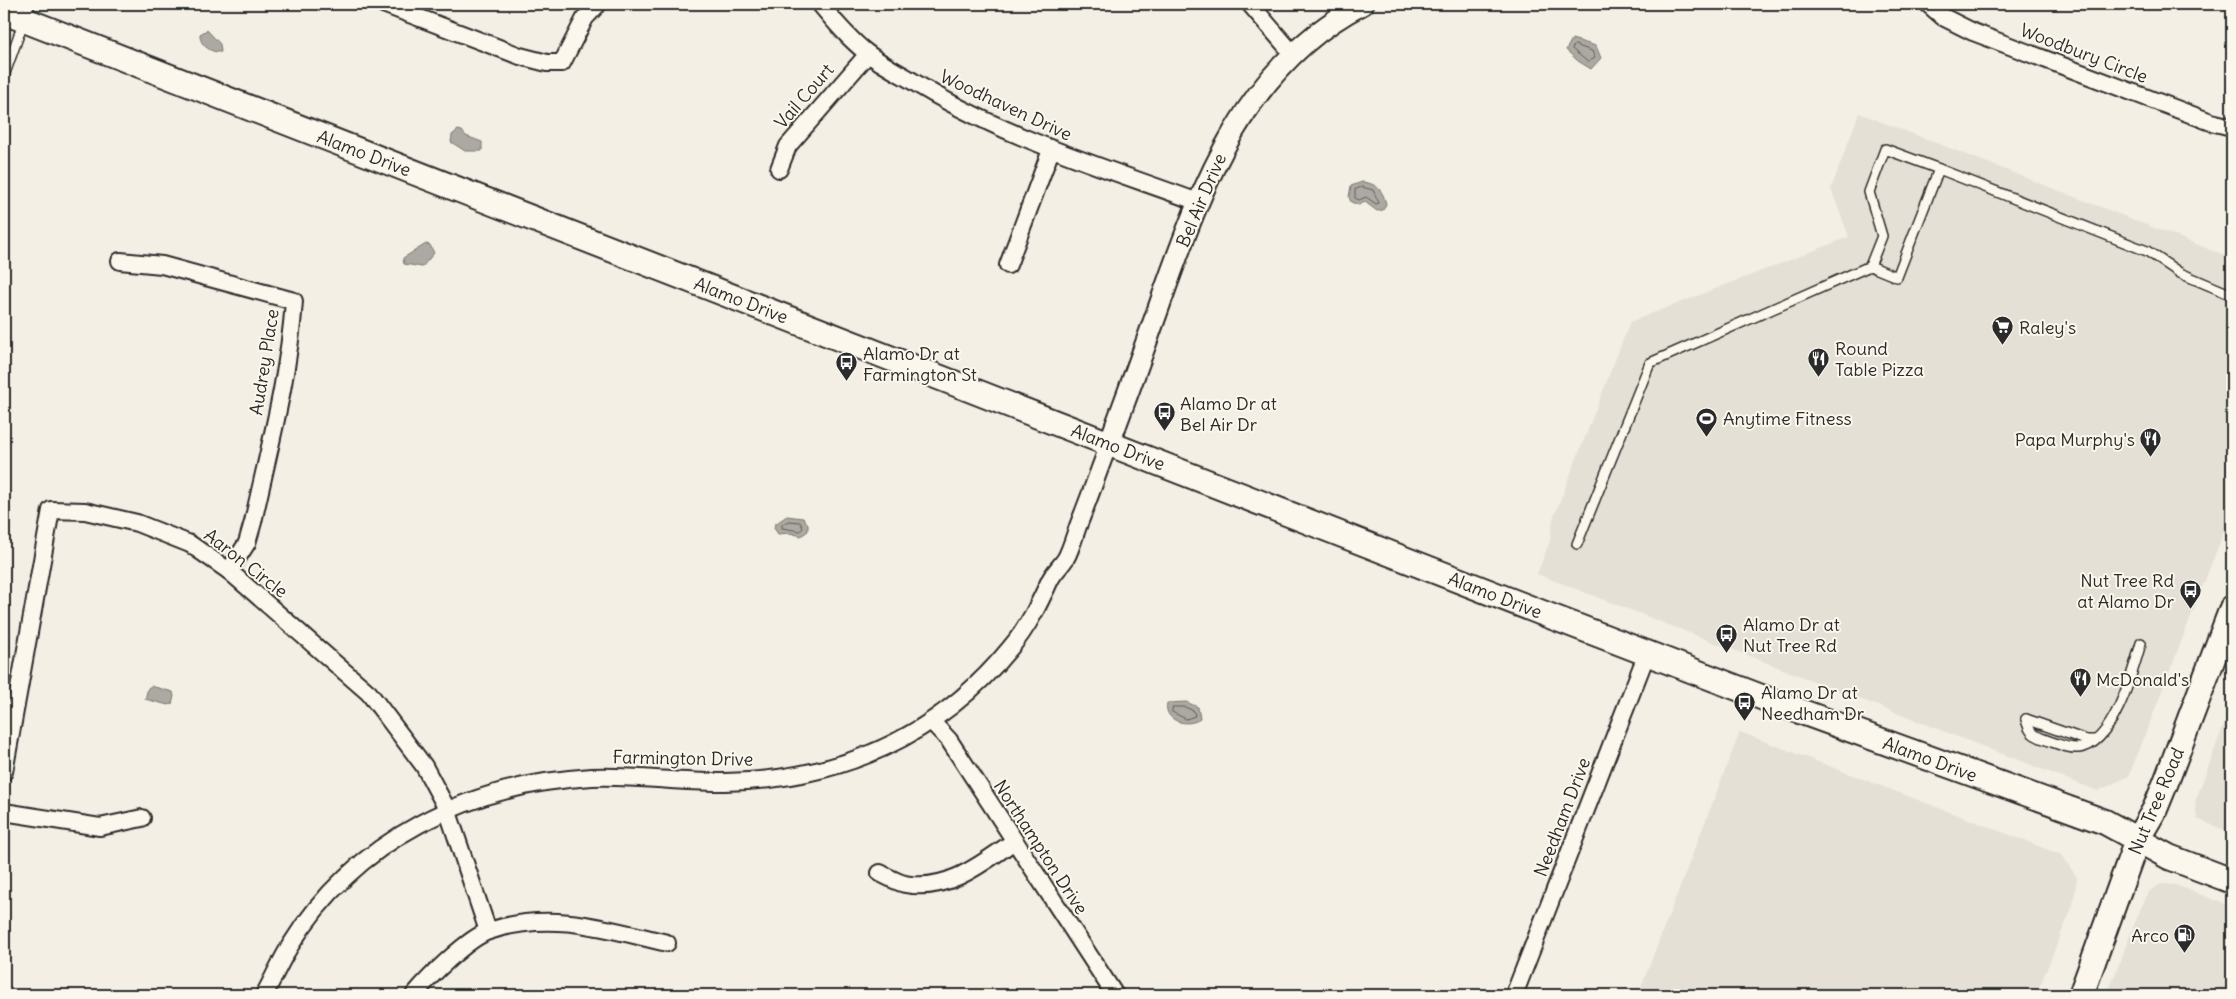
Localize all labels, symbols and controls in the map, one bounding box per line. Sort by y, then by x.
street label: Woodbury Circle [2017,18,2151,88]
street label: Vail Court [769,59,839,133]
street label: Woodhaven Drive [936,64,1076,146]
street label: Alamo Drive [314,125,414,181]
street label: Bel Air Drive [1171,150,1231,250]
street label: Alamo Drive [691,272,791,328]
street label: Audrey Place [244,307,284,417]
supermarket icon: Raley's [1991,315,2015,346]
place label: Raley's [2019,316,2076,339]
place label: Round Table Pizza [1835,337,1924,381]
place label: Alamo Dr at Farmington St [863,342,977,386]
restaurant icon: Round Table Pizza [1807,346,1831,377]
bus stop icon: Alamo Dr at Farmington St [835,351,859,382]
place label: Alamo Dr at Bel Air Dr [1180,392,1277,436]
bus stop icon: Alamo Dr at Bel Air Dr [1152,401,1176,432]
sports icon: Anytime Fitness [1695,406,1719,437]
place label: Anytime Fitness [1723,407,1852,430]
street label: Alamo Drive [1068,419,1168,475]
restaurant icon: Papa Murphy's [2139,427,2163,458]
place label: Papa Murphy's [2015,428,2135,451]
street label: Aaron Circle [200,523,292,603]
street label: Alamo Drive [1445,567,1545,623]
place label: Nut Tree Rd at Alamo Dr [2077,569,2175,613]
bus stop icon: Nut Tree Rd at Alamo Dr [2178,578,2202,609]
place label: Alamo Dr at Nut Tree Rd [1743,613,1840,657]
bus stop icon: Alamo Dr at Nut Tree Rd [1715,622,1739,653]
restaurant icon: McDonald's [2068,667,2092,698]
place label: McDonald's [2096,668,2189,691]
place label: Alamo Dr at Needham Dr [1761,681,1865,725]
bus stop icon: Alamo Dr at Needham Dr [1733,690,1757,721]
street label: Alamo Drive [1880,731,1980,787]
street label: Nut Tree Road [2123,744,2189,858]
street label: Farmington Drive [612,745,754,771]
street label: Needham Drive [1529,754,1595,880]
street label: Northampton Drive [989,775,1093,919]
fuel station icon: Arco [2173,923,2197,954]
place label: Arco [2131,924,2169,947]

